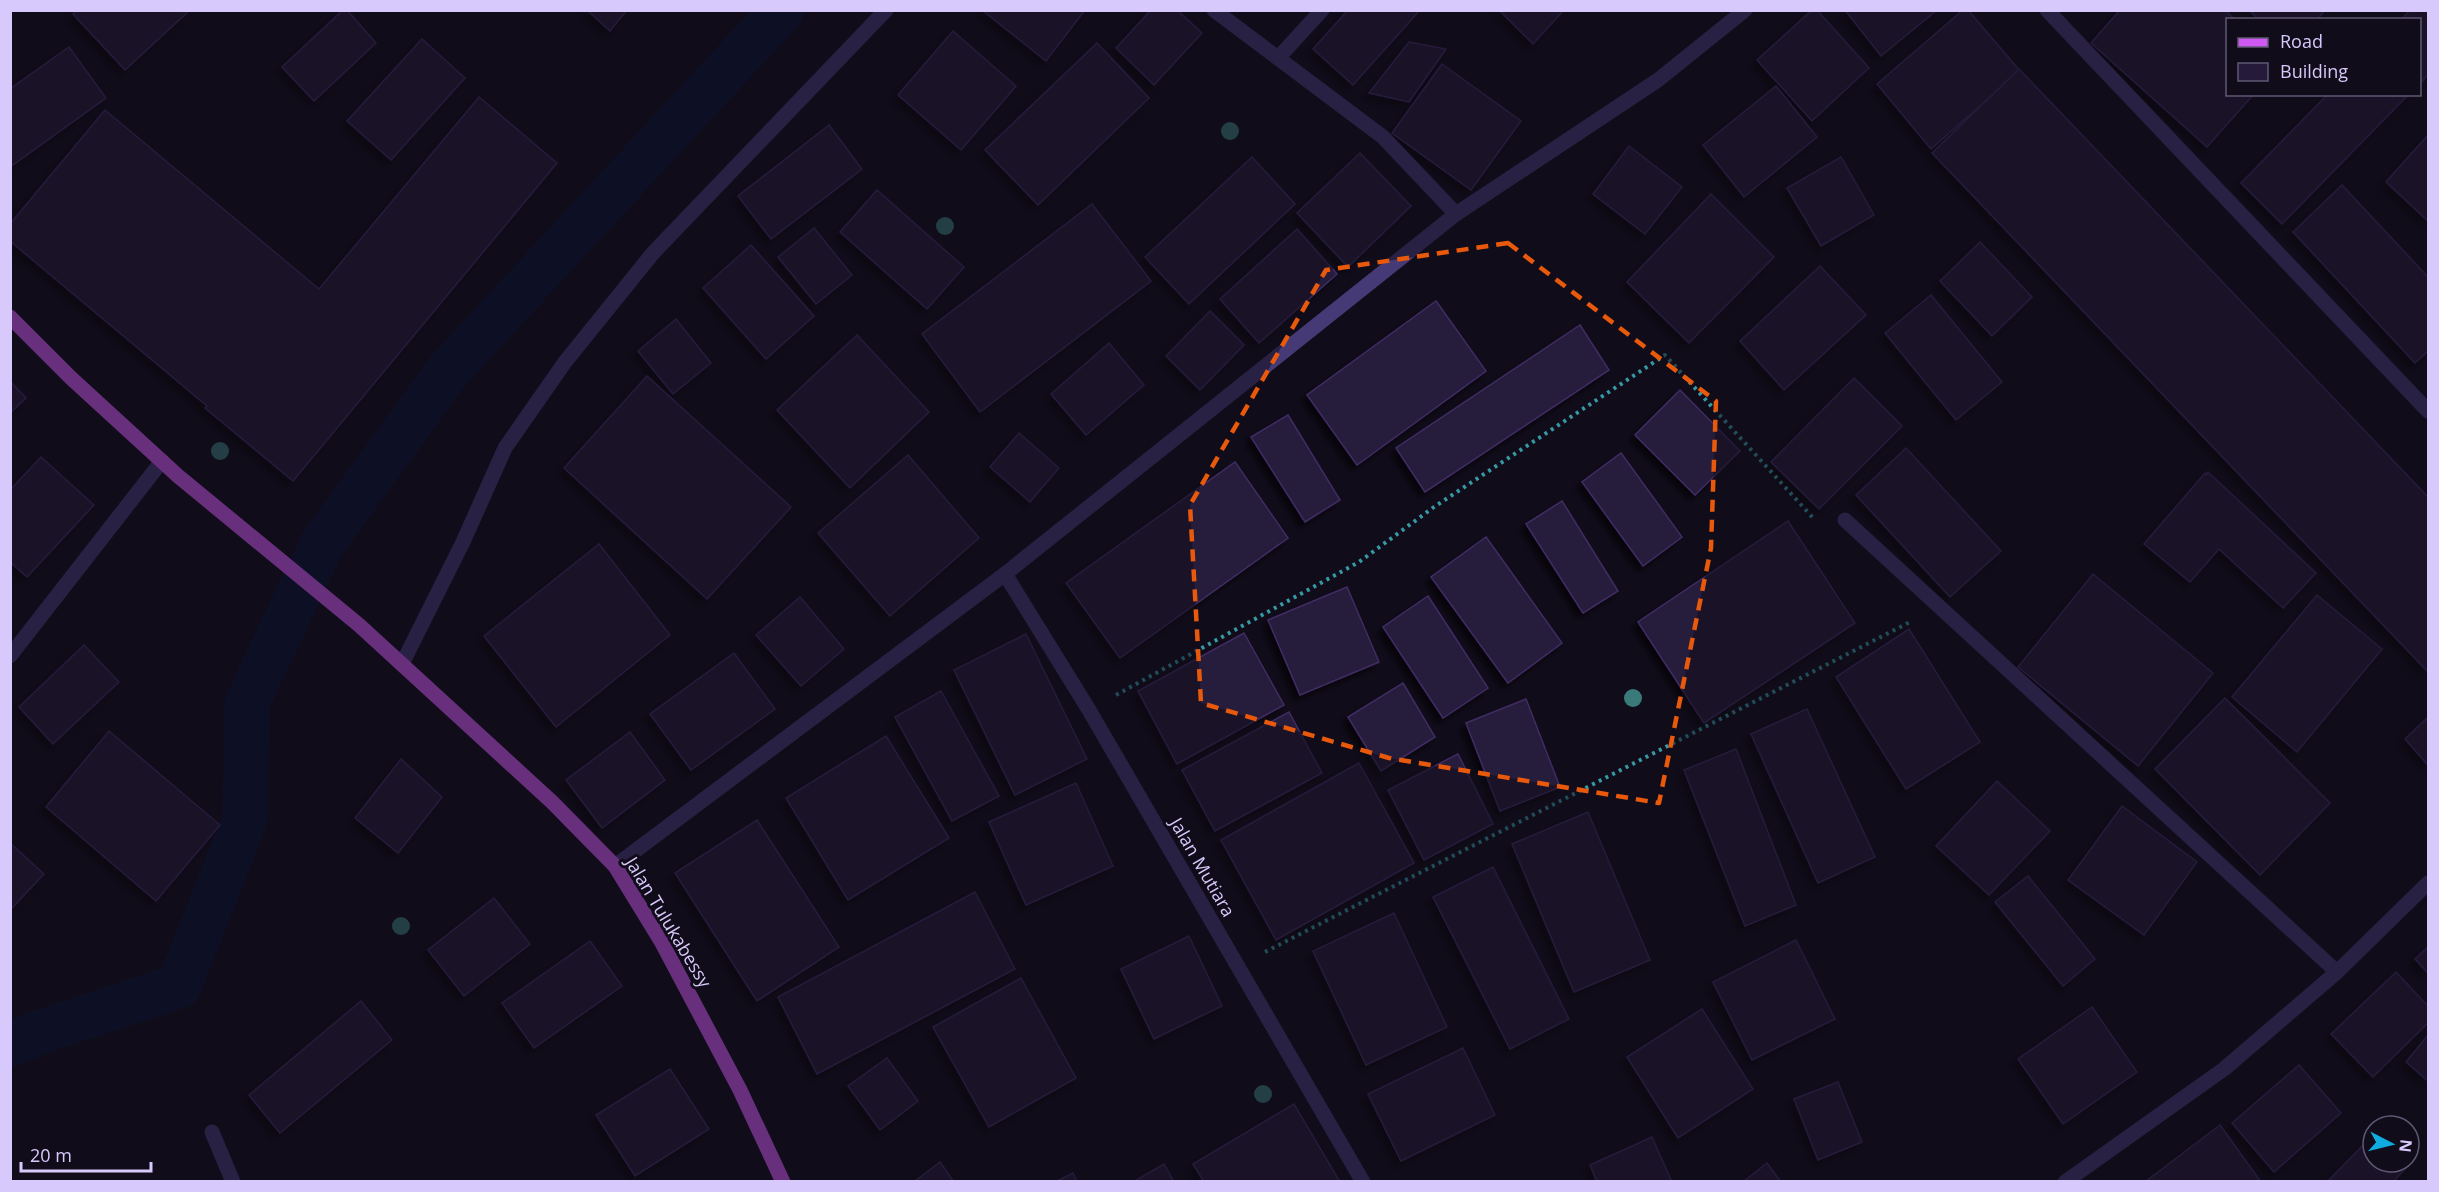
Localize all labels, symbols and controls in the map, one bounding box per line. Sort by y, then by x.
legend [2226,18,2421,96]
text: Road [2280,29,2323,53]
text: Building [2280,59,2348,83]
street label: Jalan Mutiara [1164,811,1241,921]
street label: Jalan Tulukabessy [619,851,718,993]
north arrow [2361,1114,2421,1174]
scale bar [21,1135,152,1173]
text: N [2394,1138,2418,1154]
text: 20 m [30,1143,72,1167]

